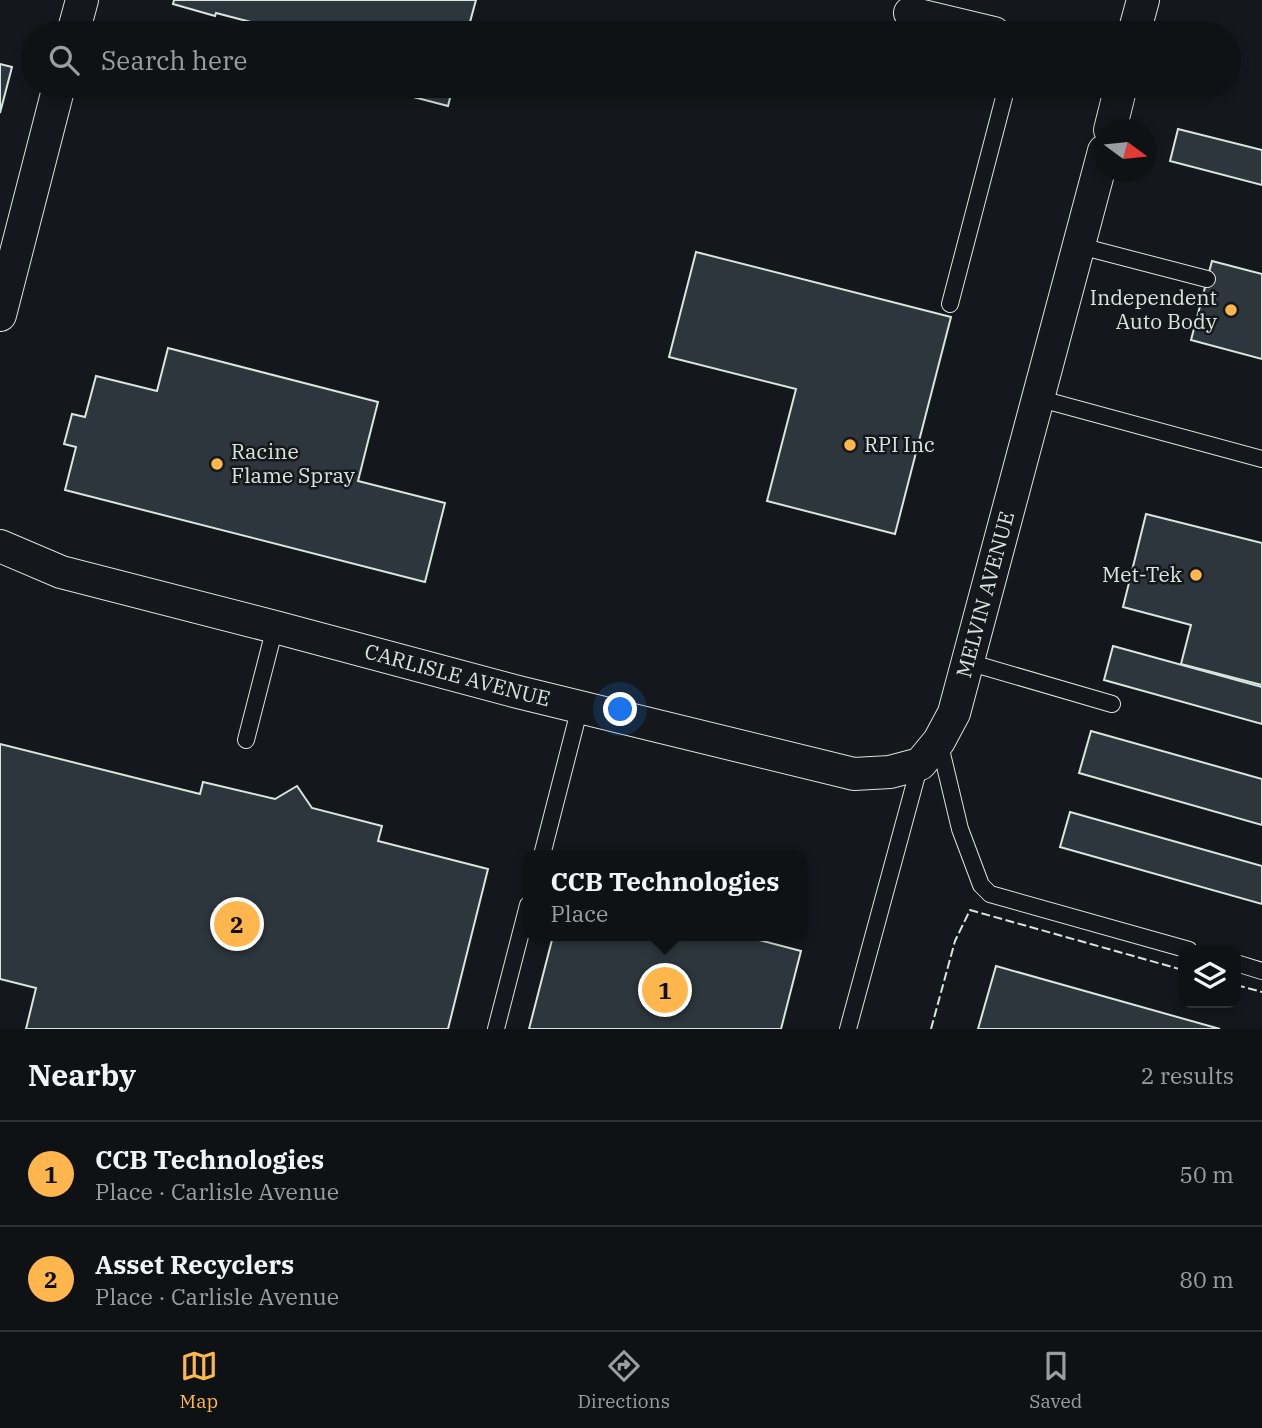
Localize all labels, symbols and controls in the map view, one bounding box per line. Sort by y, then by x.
search box [21,21,1241,98]
icon: search [45,41,83,79]
text: Search here [101,43,247,77]
north arrow [1094,119,1157,182]
place label: Independent Auto Body [1090,283,1218,335]
marker: Independent Auto Body [1223,302,1239,318]
place label: RPI Inc [864,430,935,458]
place label: Racine Flame Spray [231,437,356,489]
marker: RPI Inc [842,437,858,453]
marker: Racine Flame Spray [209,456,225,472]
street label: MELVIN AVENUE [949,508,1020,681]
place label: Met-Tek [1102,560,1183,588]
marker: Met-Tek [1188,567,1204,583]
street label: CARLISLE AVENUE [362,637,553,712]
your location [603,692,637,726]
popup [523,850,807,941]
text: CCB Technologies [550,864,780,898]
pin: 2 [214,898,260,950]
text: Place [550,898,608,928]
map controls [1178,945,1241,1008]
button: layers [1178,945,1241,1008]
pin: 1 [642,964,688,1016]
text: Nearby [28,1055,136,1094]
text: 2 results [1141,1060,1234,1090]
text: CCB Technologies [95,1142,324,1176]
text: 1 [44,1159,58,1189]
text: 50 m [1179,1159,1234,1189]
text: Place · Carlisle Avenue [95,1176,339,1206]
text: Asset Recyclers [95,1247,294,1281]
text: 2 [44,1264,58,1294]
text: 80 m [1179,1264,1234,1294]
text: Place · Carlisle Avenue [95,1281,339,1311]
tab: Map [180,1347,218,1413]
tab: Directions [577,1347,670,1413]
tab: Saved [1029,1347,1082,1413]

